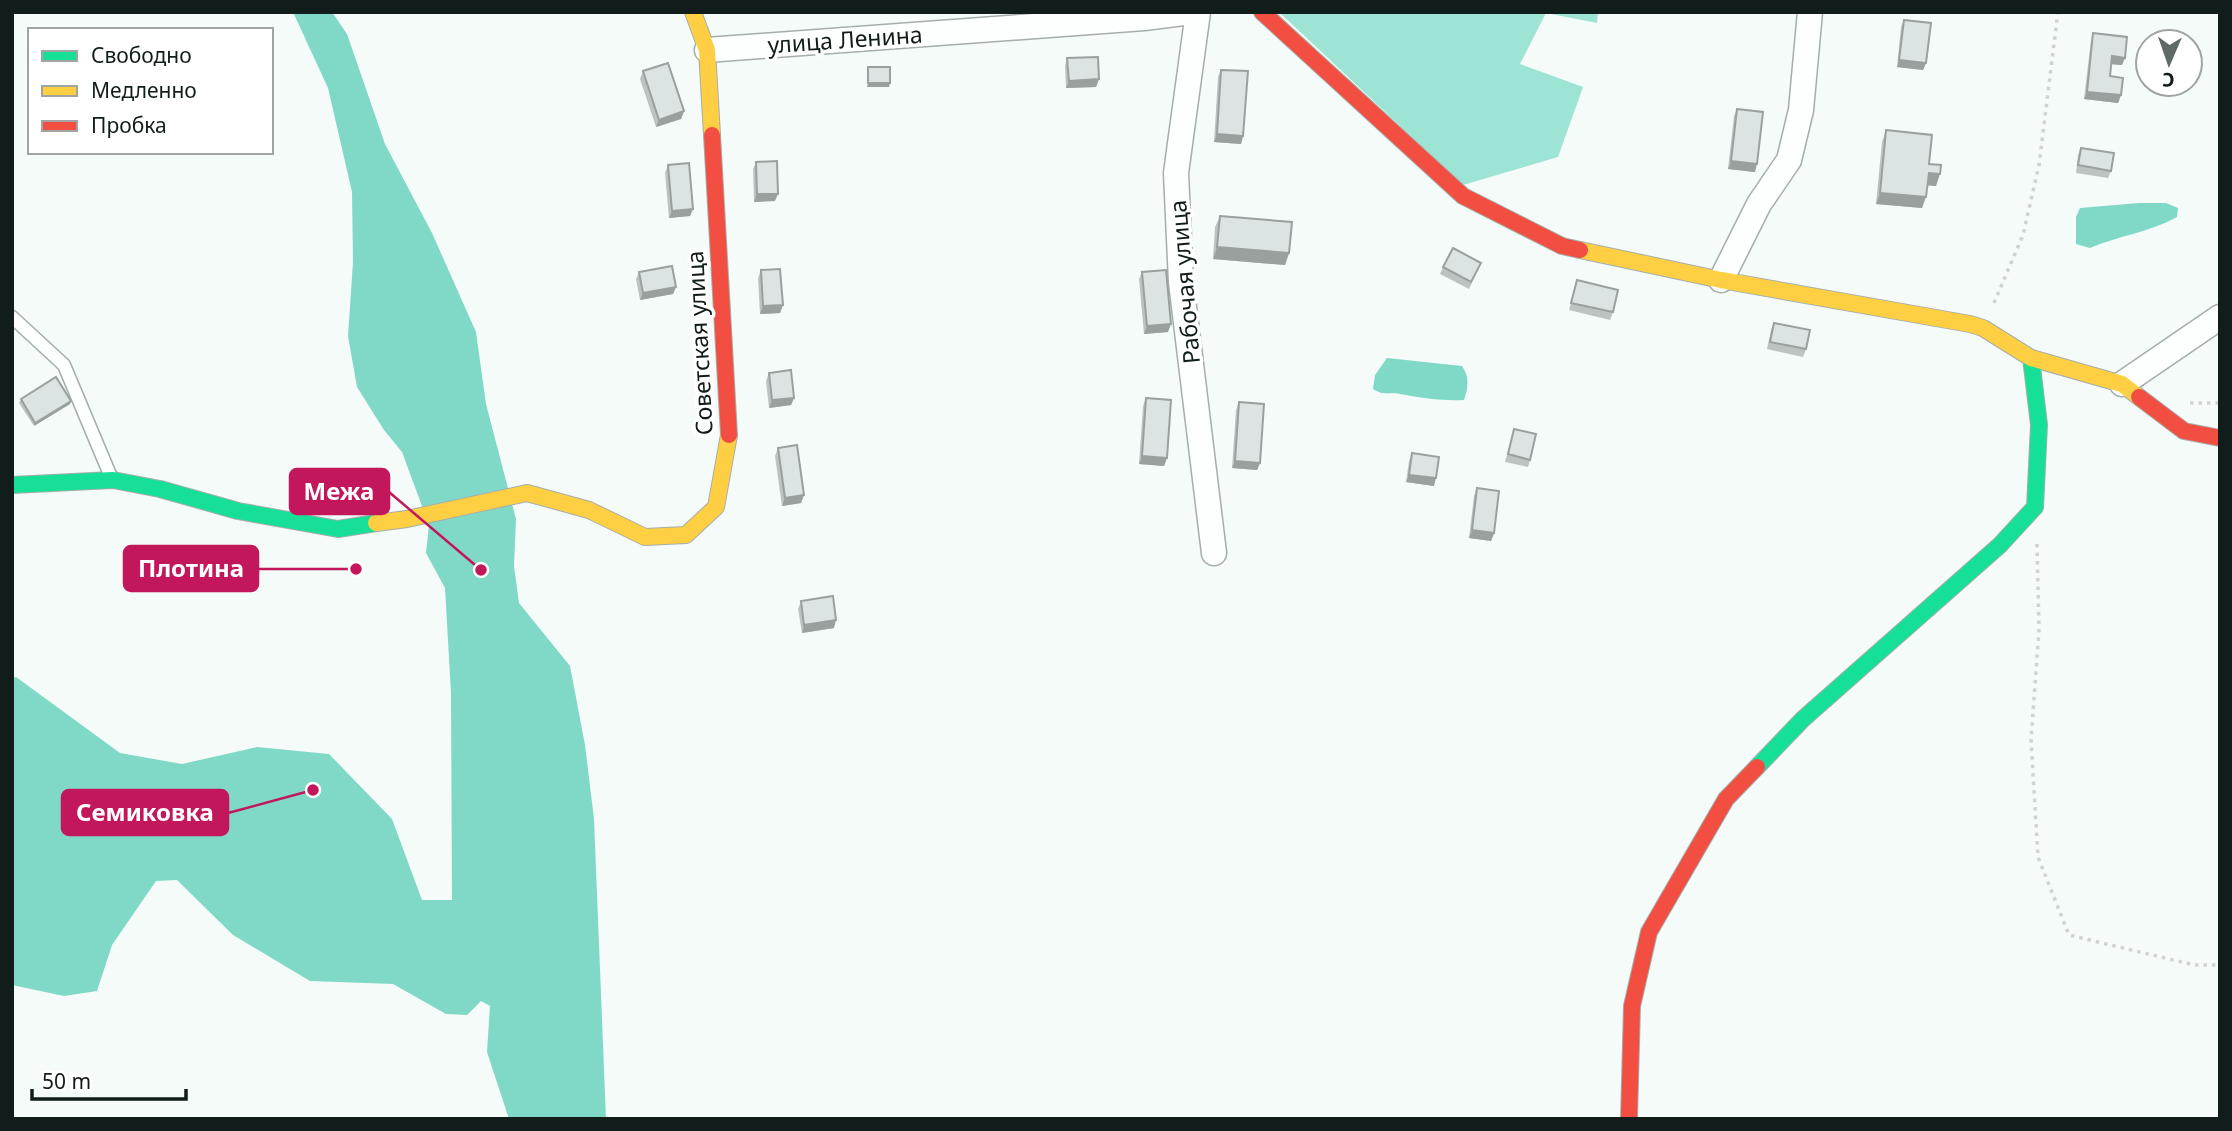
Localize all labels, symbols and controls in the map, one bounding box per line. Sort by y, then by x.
street label: улица Ленина [766,18,923,60]
legend [28,28,273,154]
north arrow [2134,28,2204,98]
text: Свободно [91,41,192,69]
text: С [2162,67,2175,93]
text: Медленно [91,76,197,104]
text: Пробка [91,111,167,139]
street label: Рабочая улица [1161,199,1207,365]
street label: Советская улица [678,250,720,436]
callout: Межа [290,469,389,514]
text: Межа [304,474,374,507]
callout: Плотина [124,546,258,591]
text: Плотина [138,551,244,584]
callout: Семиковка [62,790,228,835]
text: Семиковка [76,795,214,828]
scale bar [32,1058,186,1102]
text: 50 m [42,1067,91,1095]

